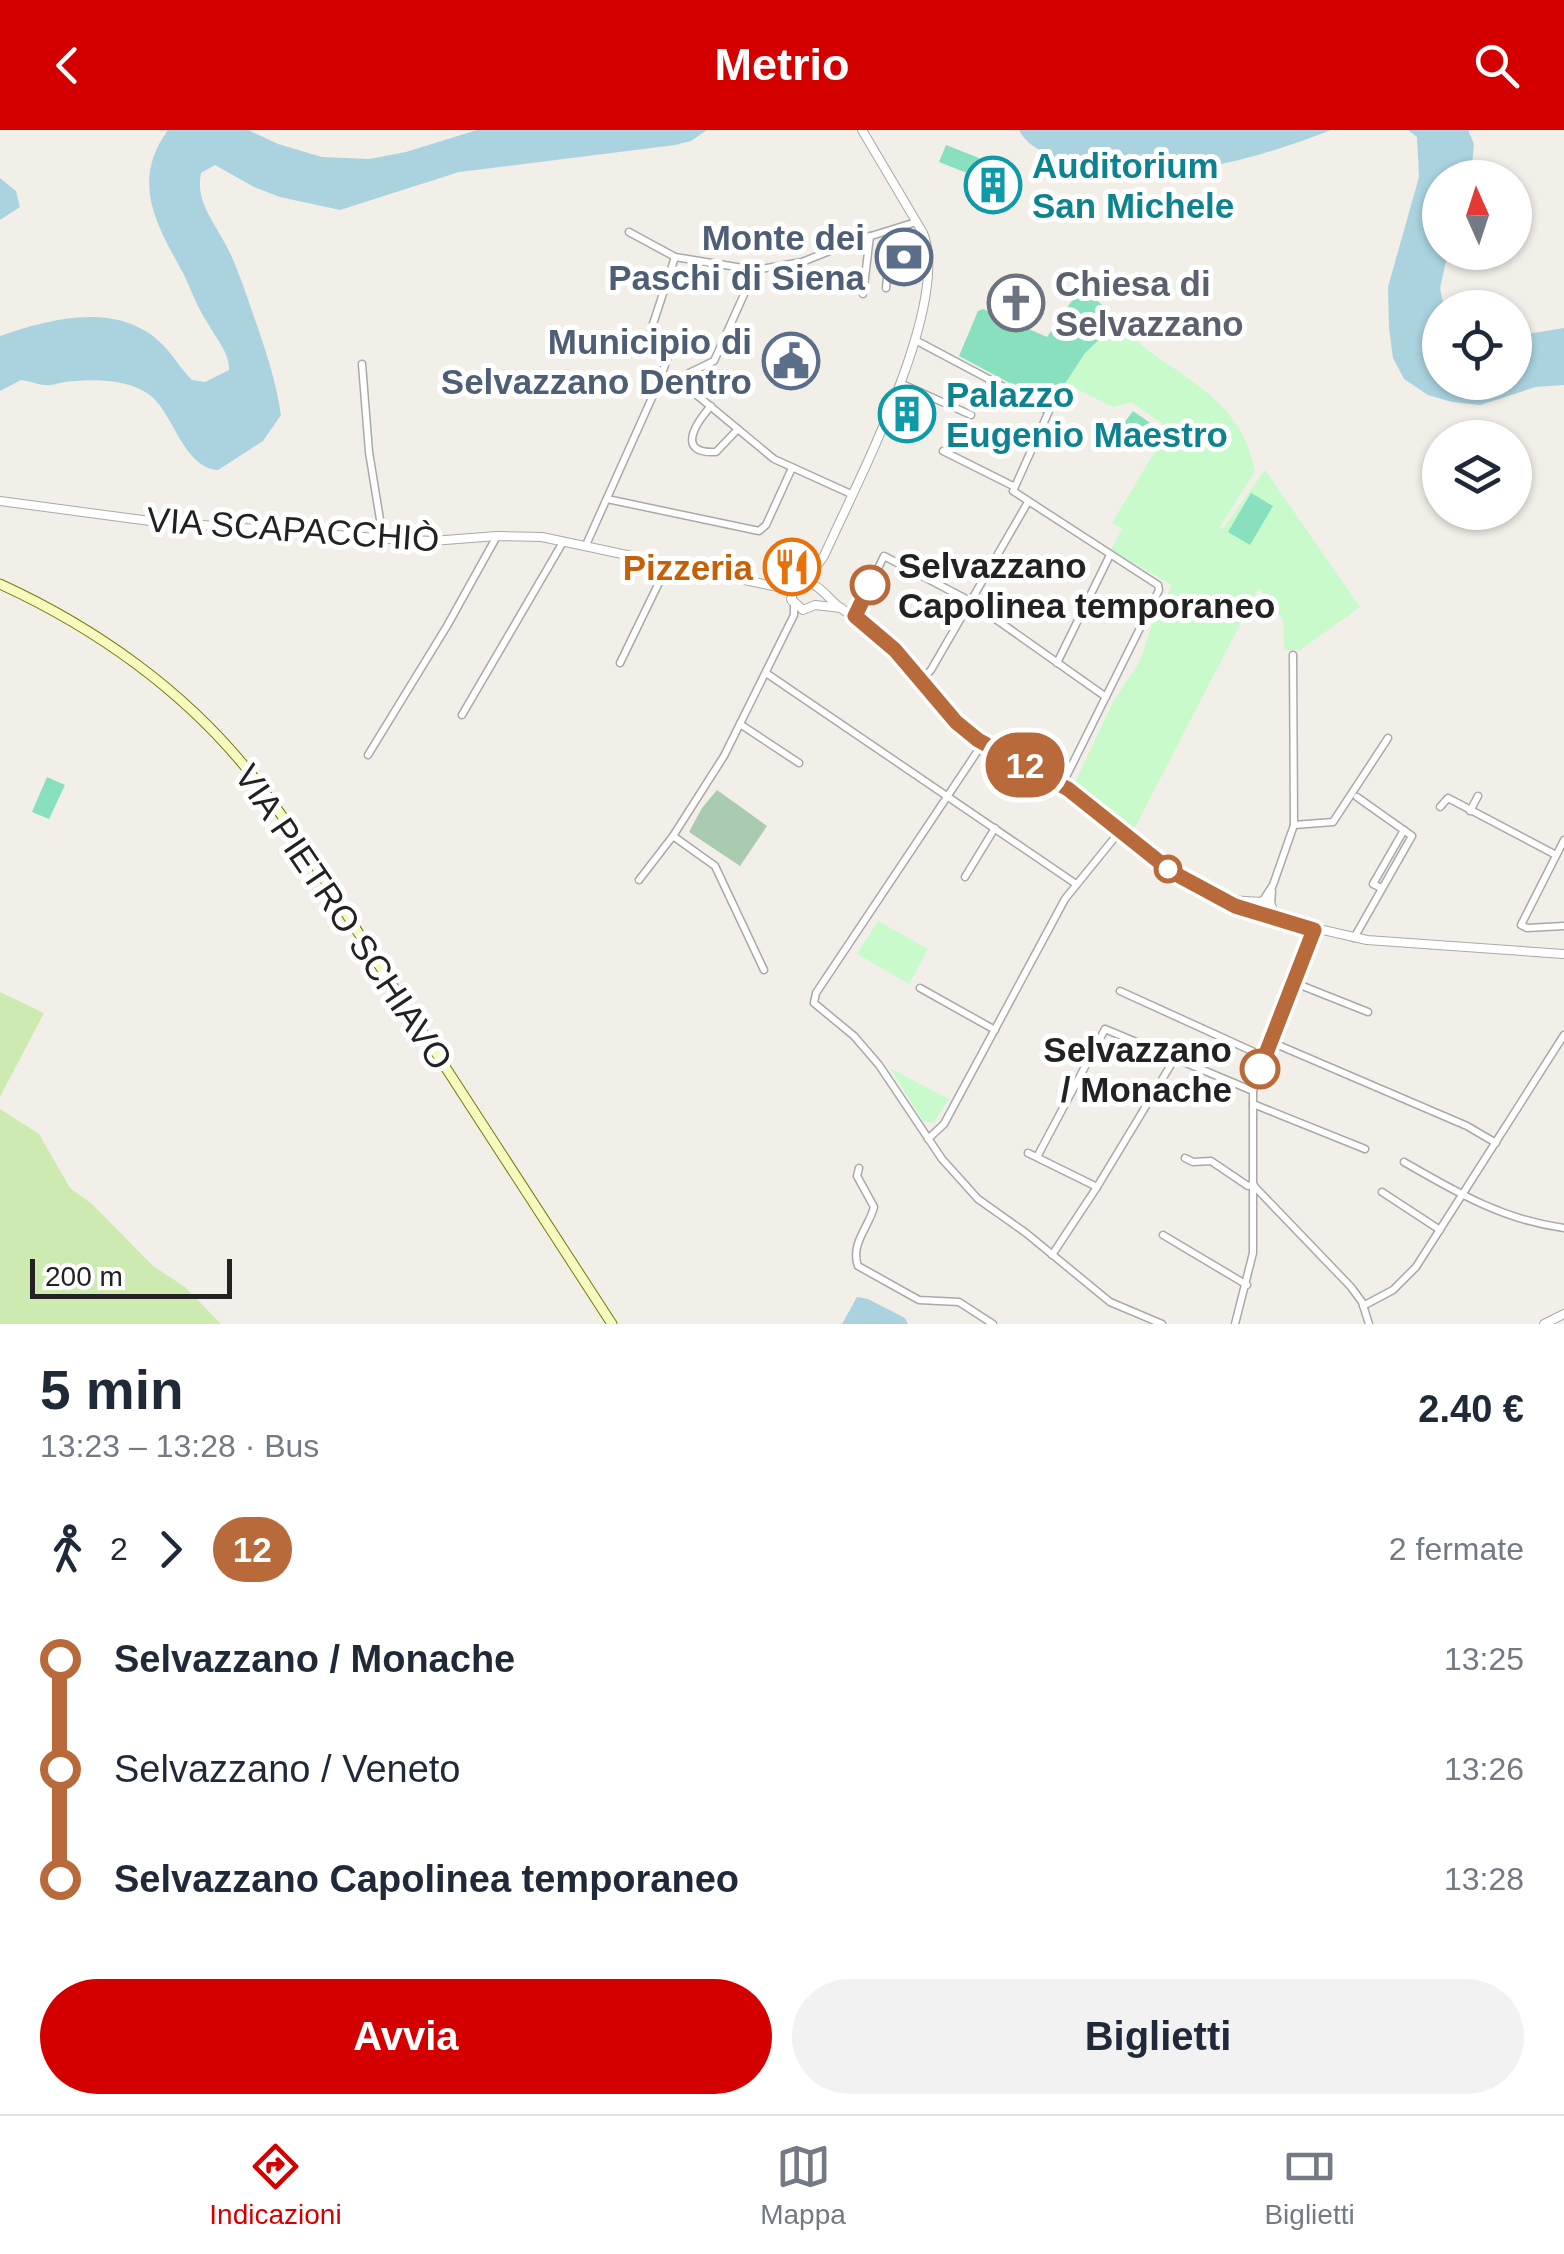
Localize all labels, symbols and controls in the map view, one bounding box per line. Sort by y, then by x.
icon: back [40,38,95,93]
icon: search [1469,38,1524,93]
text: Metrio [715,39,850,90]
place label: Auditorium San Michele [1032,146,1234,225]
building icon: Auditorium San Michele [963,155,1023,215]
north arrow [1422,160,1532,270]
map controls [1422,160,1532,530]
place label: Monte dei Paschi di Siena [608,218,866,297]
bank icon: Monte dei Paschi di Siena [874,227,934,287]
place label: Chiesa di Selvazzano [1055,264,1244,343]
church icon: Chiesa di Selvazzano [986,273,1046,333]
button: locate [1422,290,1532,400]
place label: Municipio di Selvazzano Dentro [441,322,752,401]
public building icon: Municipio di Selvazzano Dentro [761,331,821,391]
place label: Palazzo Eugenio Maestro [946,375,1228,454]
building icon: Palazzo Eugenio Maestro [877,384,937,444]
button: layers [1422,420,1532,530]
street label: VIA SCAPACCHIÒ [145,499,441,559]
restaurant icon: Pizzeria [762,537,822,597]
place label: Selvazzano Capolinea temporaneo [898,546,1275,625]
place label: Pizzeria [623,548,754,587]
marker: Selvazzano Capolinea temporaneo [851,566,889,604]
line badge: 12 [980,732,1070,798]
text: 12 [1006,746,1044,785]
street label: VIA PIETRO SCHIAVO [227,757,461,1077]
unlabelled marker [1155,856,1181,882]
place label: Selvazzano / Monache [1043,1030,1232,1109]
marker: Selvazzano / Monache [1241,1050,1279,1088]
scale bar [30,1254,232,1298]
text: 200 m [45,1261,123,1292]
text: 5 min [40,1359,184,1421]
text: 2.40 € [1418,1388,1524,1430]
text: 13:23 – 13:28 · Bus [40,1428,319,1464]
icon: walk [40,1522,95,1577]
icon: forward [143,1522,198,1577]
text: 12 [233,1530,272,1569]
text: 2 [110,1531,128,1567]
text: 2 fermate [1389,1531,1524,1567]
text: Selvazzano / Monache [114,1638,515,1680]
text: 13:25 [1444,1641,1524,1677]
text: Selvazzano / Veneto [114,1748,460,1790]
text: 13:26 [1444,1751,1524,1787]
text: Selvazzano Capolinea temporaneo [114,1858,739,1900]
text: 13:28 [1444,1861,1524,1897]
button: Avvia [40,1979,772,2094]
button: Biglietti [792,1979,1524,2094]
tab: Indicazioni [209,2139,342,2231]
tab: Mappa [760,2139,846,2231]
tab: Biglietti [1264,2139,1355,2231]

